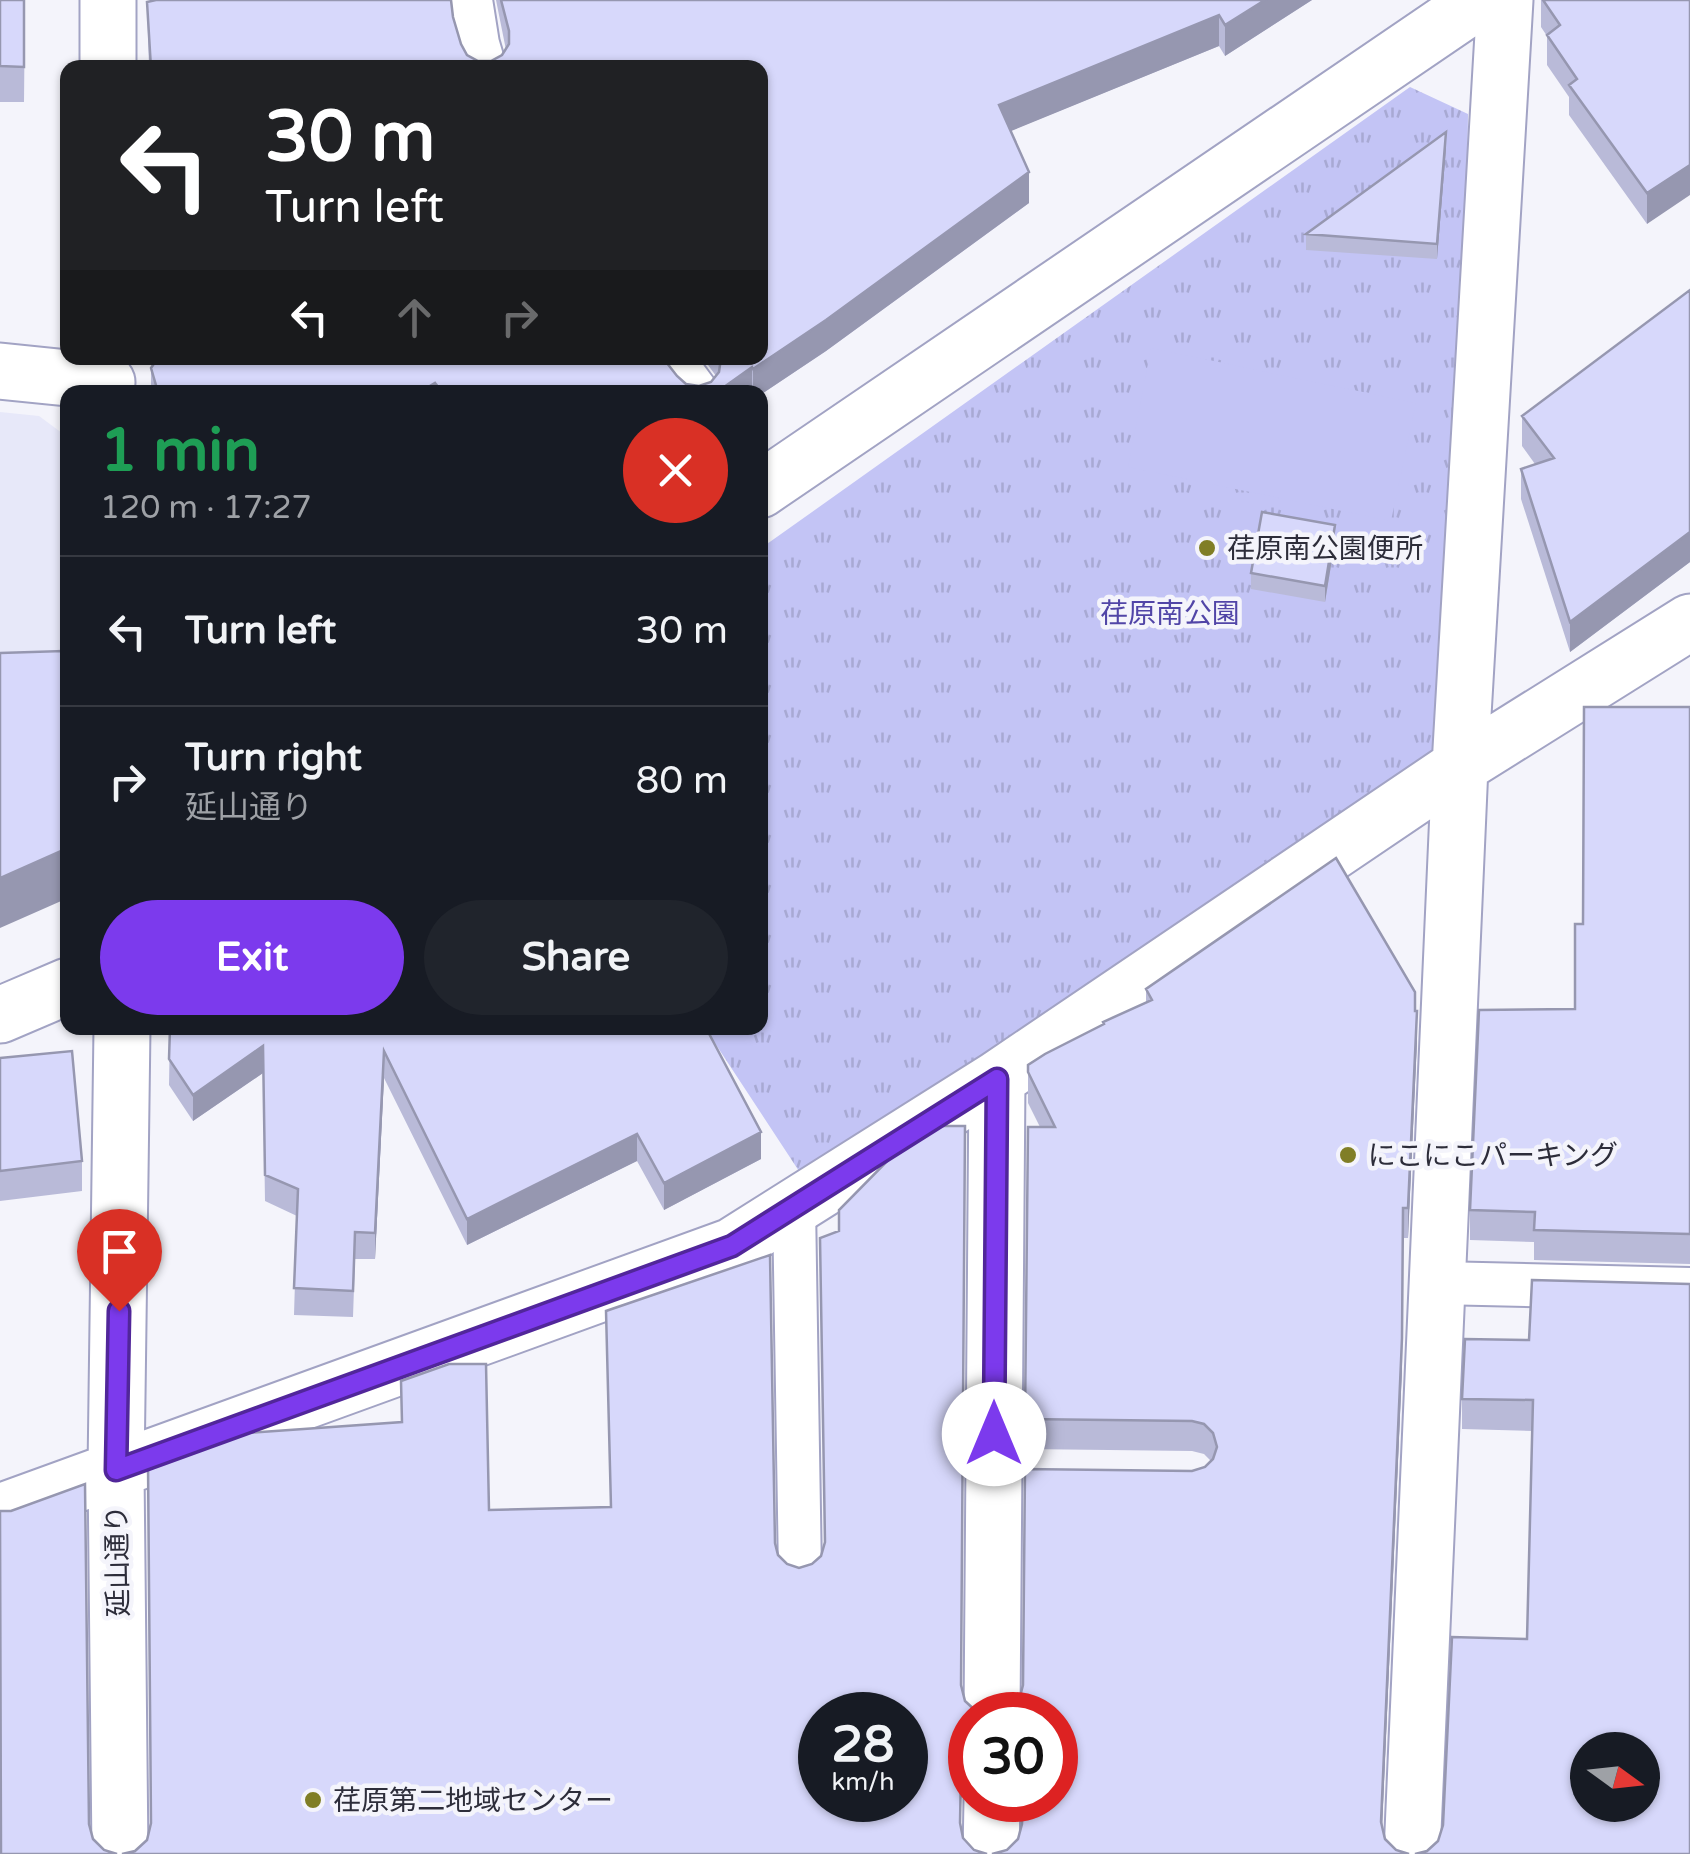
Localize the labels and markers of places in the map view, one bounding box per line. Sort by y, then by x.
place label: 荏原南公園便所 [1227,532,1423,566]
marker: 荏原南公園便所 [1196,537,1218,559]
place label: にこにこパーキング [1368,1139,1618,1173]
marker: にこにこパーキング [1337,1144,1359,1166]
pin [77,1209,162,1312]
place label: 荏原第二地域センター [333,1784,613,1818]
marker: 荏原第二地域センター [302,1789,324,1811]

